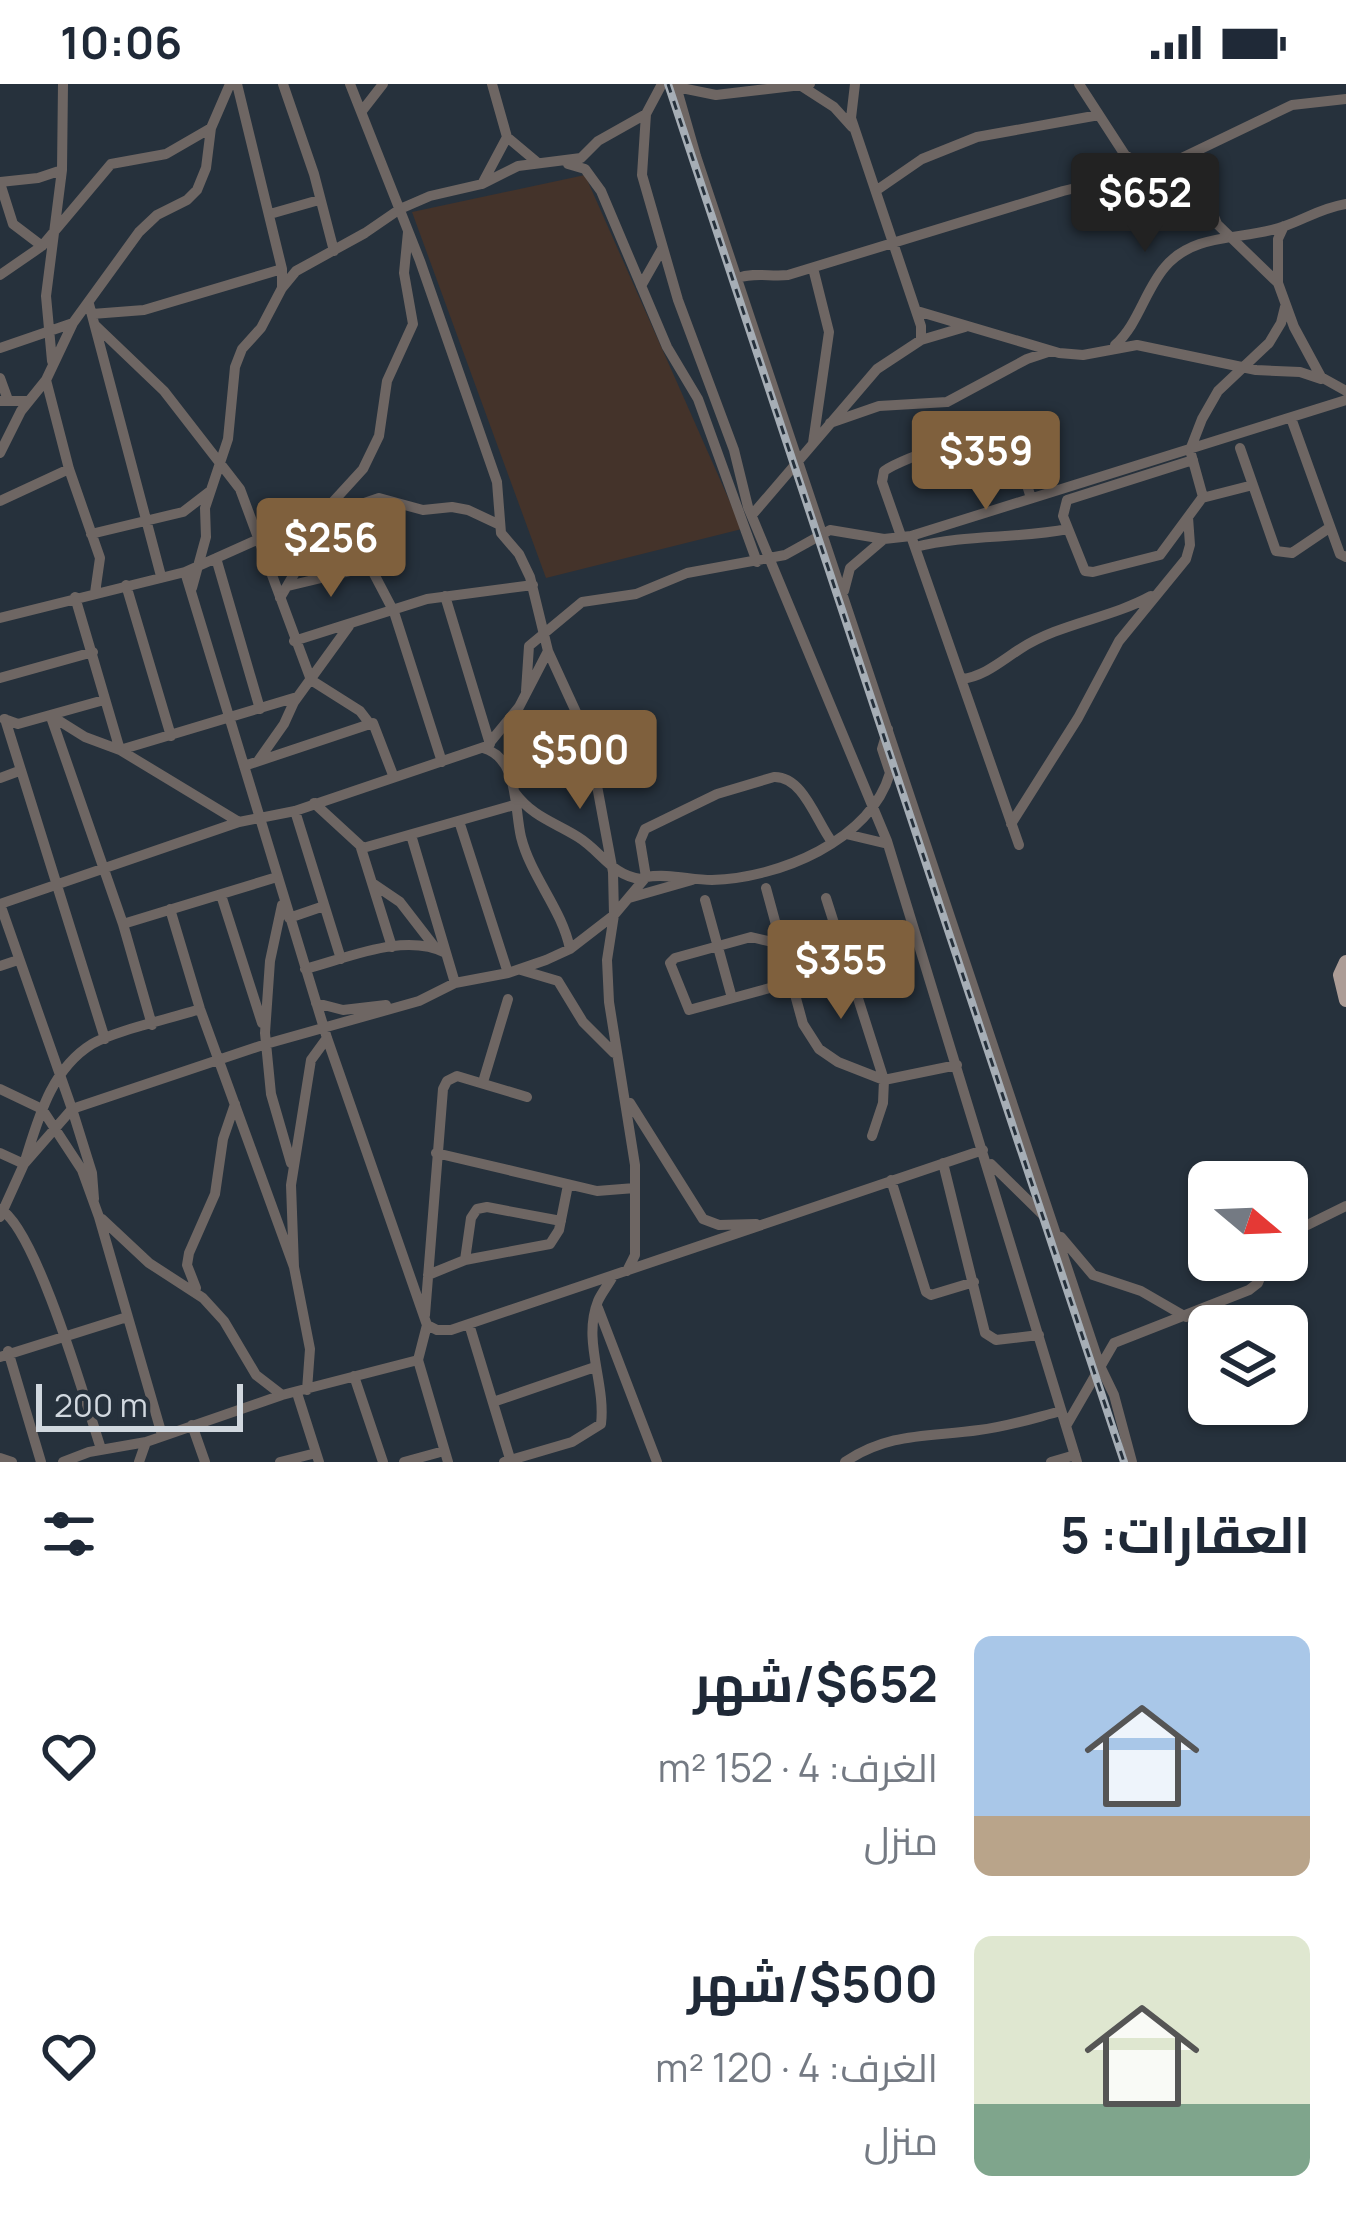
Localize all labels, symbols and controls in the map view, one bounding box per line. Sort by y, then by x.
text: 10:06 [60,11,182,73]
pin: $652 [1074,153,1216,255]
text: $652 [1098,165,1192,219]
pin: $359 [915,411,1057,513]
text: $359 [939,423,1033,477]
pin: $256 [260,498,402,600]
text: $256 [284,510,378,564]
pin: $500 [509,710,651,812]
text: $500 [531,722,629,776]
pin: $355 [770,920,912,1022]
text: $355 [795,932,887,986]
north arrow [1188,1161,1308,1281]
map controls [1188,1161,1308,1425]
button: layers [1188,1305,1308,1425]
scale bar [36,1378,243,1431]
text: 200 m [54,1382,148,1427]
text: العقارات: 5 [1060,1499,1310,1568]
icon: filters [36,1501,102,1567]
text: $652/شهر [693,1648,938,1717]
icon: home [1070,1684,1214,1828]
icon: heart [36,1723,102,1789]
text: الغرف: 4 · 152 m² [658,1740,938,1794]
text: منزل [864,1813,938,1867]
text: $500/شهر [687,1948,938,2017]
icon: home [1070,1984,1214,2128]
icon: heart [36,2023,102,2089]
text: الغرف: 4 · 120 m² [655,2040,938,2094]
text: منزل [864,2113,938,2167]

